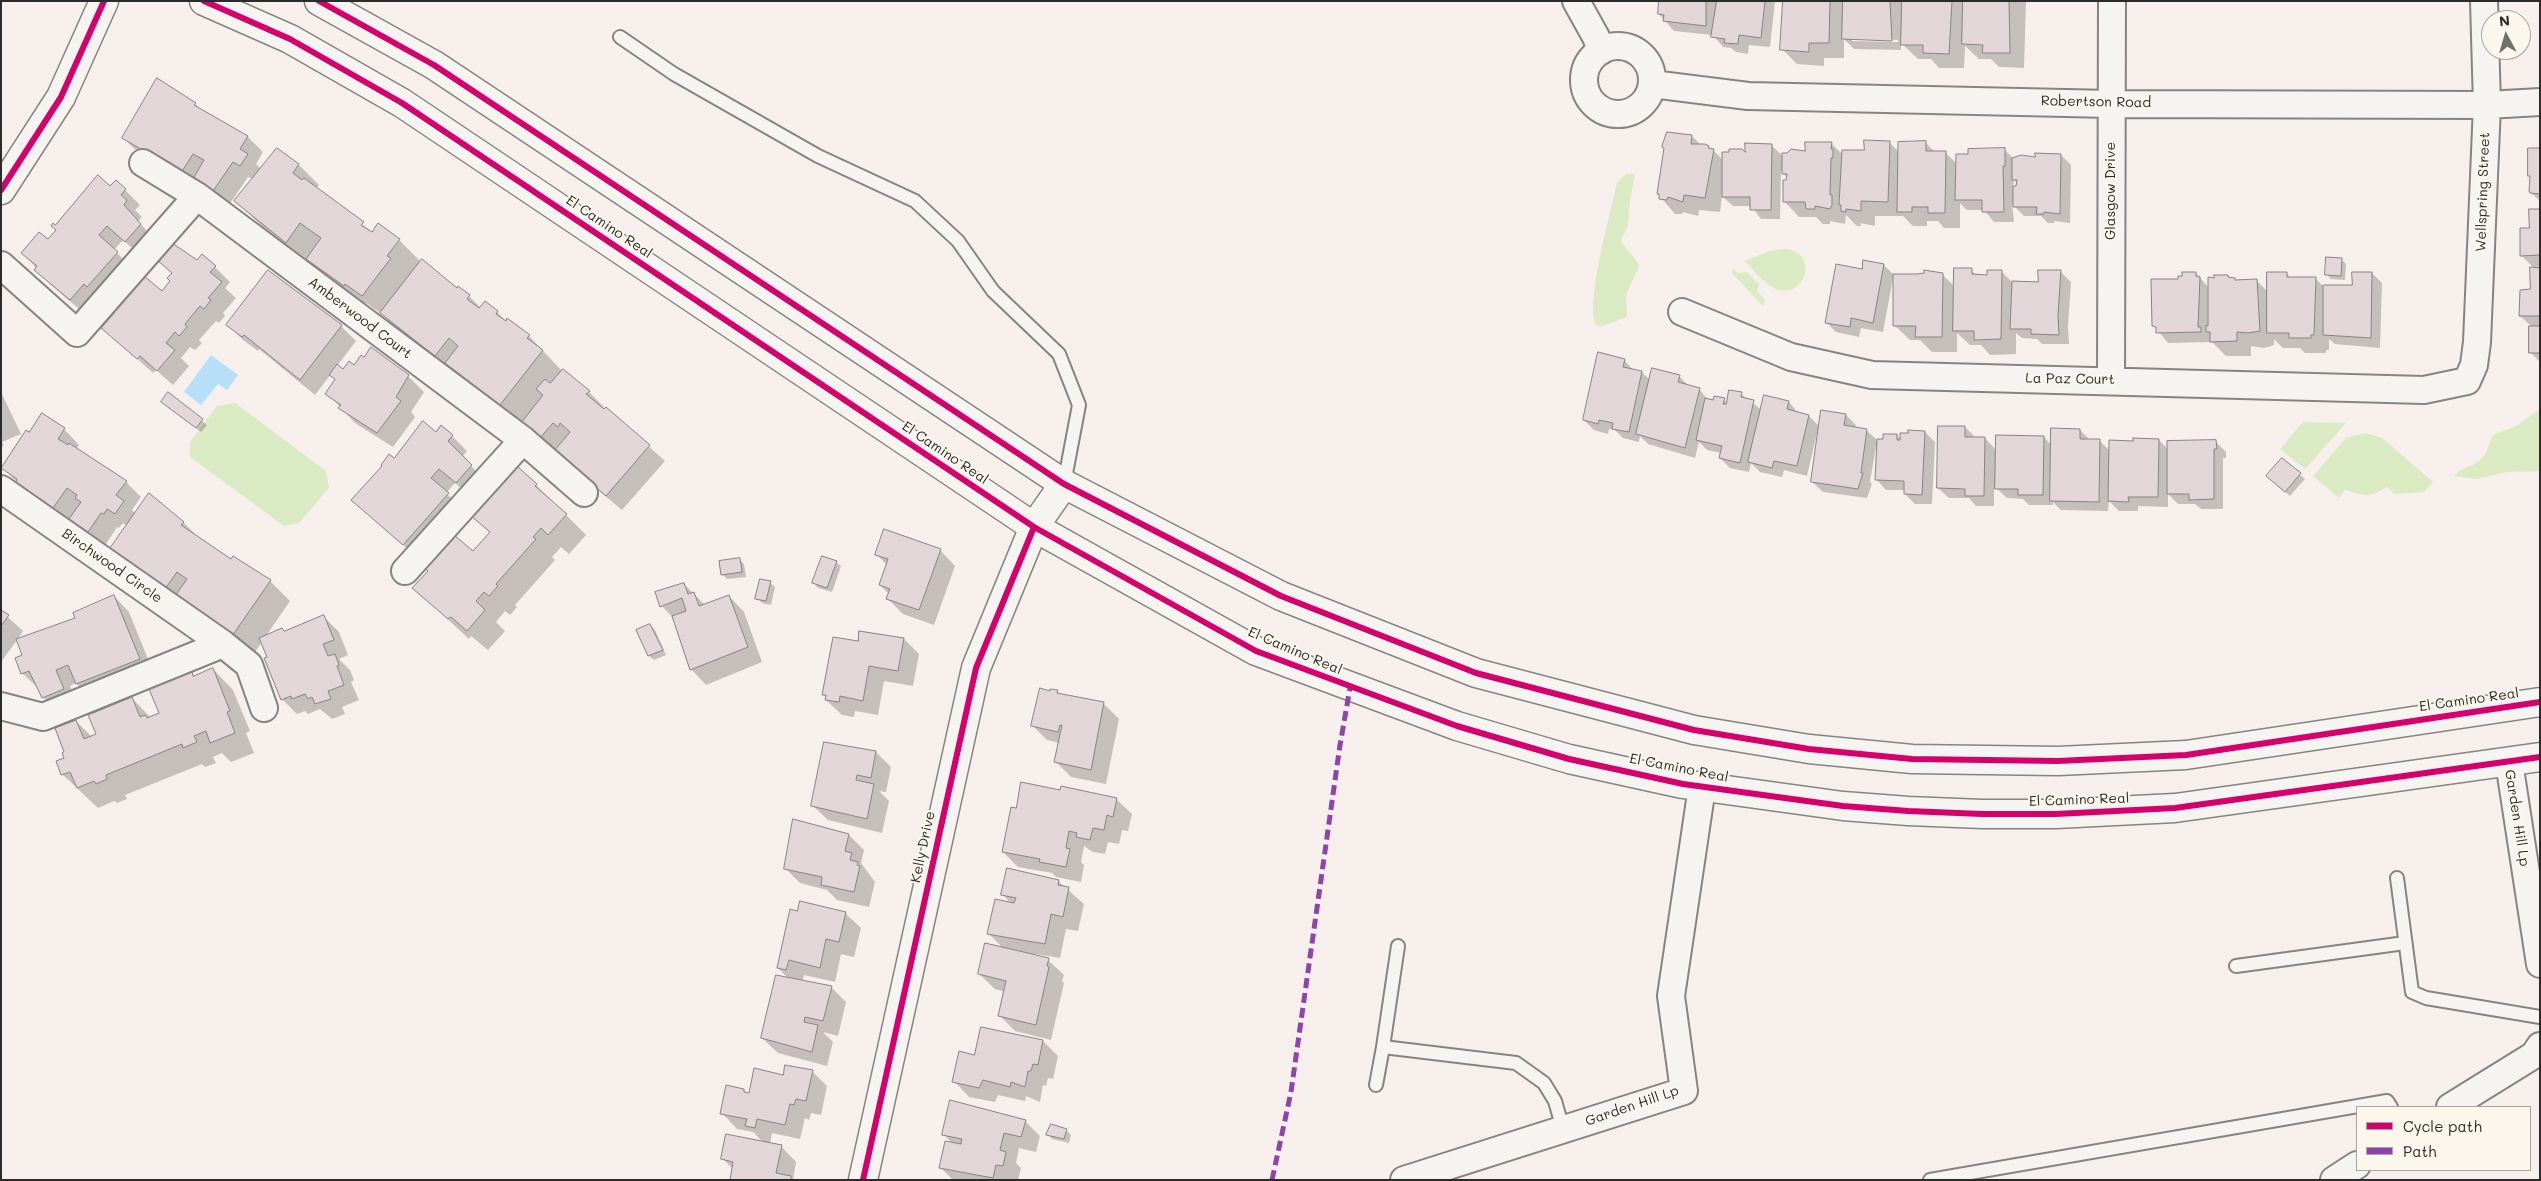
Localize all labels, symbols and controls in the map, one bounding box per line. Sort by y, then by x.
north arrow [2481,10,2531,60]
text: N [2498,11,2511,31]
street label: Robertson Road [2041,93,2151,111]
street label: Wellspring Street [2473,132,2493,252]
street label: Glasgow Drive [2103,142,2119,240]
street label: El Camino Real [563,192,655,262]
street label: Amberwood Court [305,274,415,362]
street label: La Paz Court [2025,370,2115,388]
street label: El Camino Real [899,418,991,488]
street label: Birchwood Circle [59,525,165,607]
street label: El Camino Real [1245,624,1345,678]
street label: El Camino Real [2418,685,2520,715]
street label: El Camino Real [1628,750,1730,786]
street label: Garden Hill Lp [2501,768,2533,868]
street label: El Camino Real [2028,790,2130,810]
street label: Kelly Drive [907,810,939,884]
street label: Garden Hill Lp [1583,1082,1681,1130]
legend [2356,1106,2531,1171]
text: Cycle path [2403,1116,2482,1136]
text: Path [2403,1141,2437,1161]

